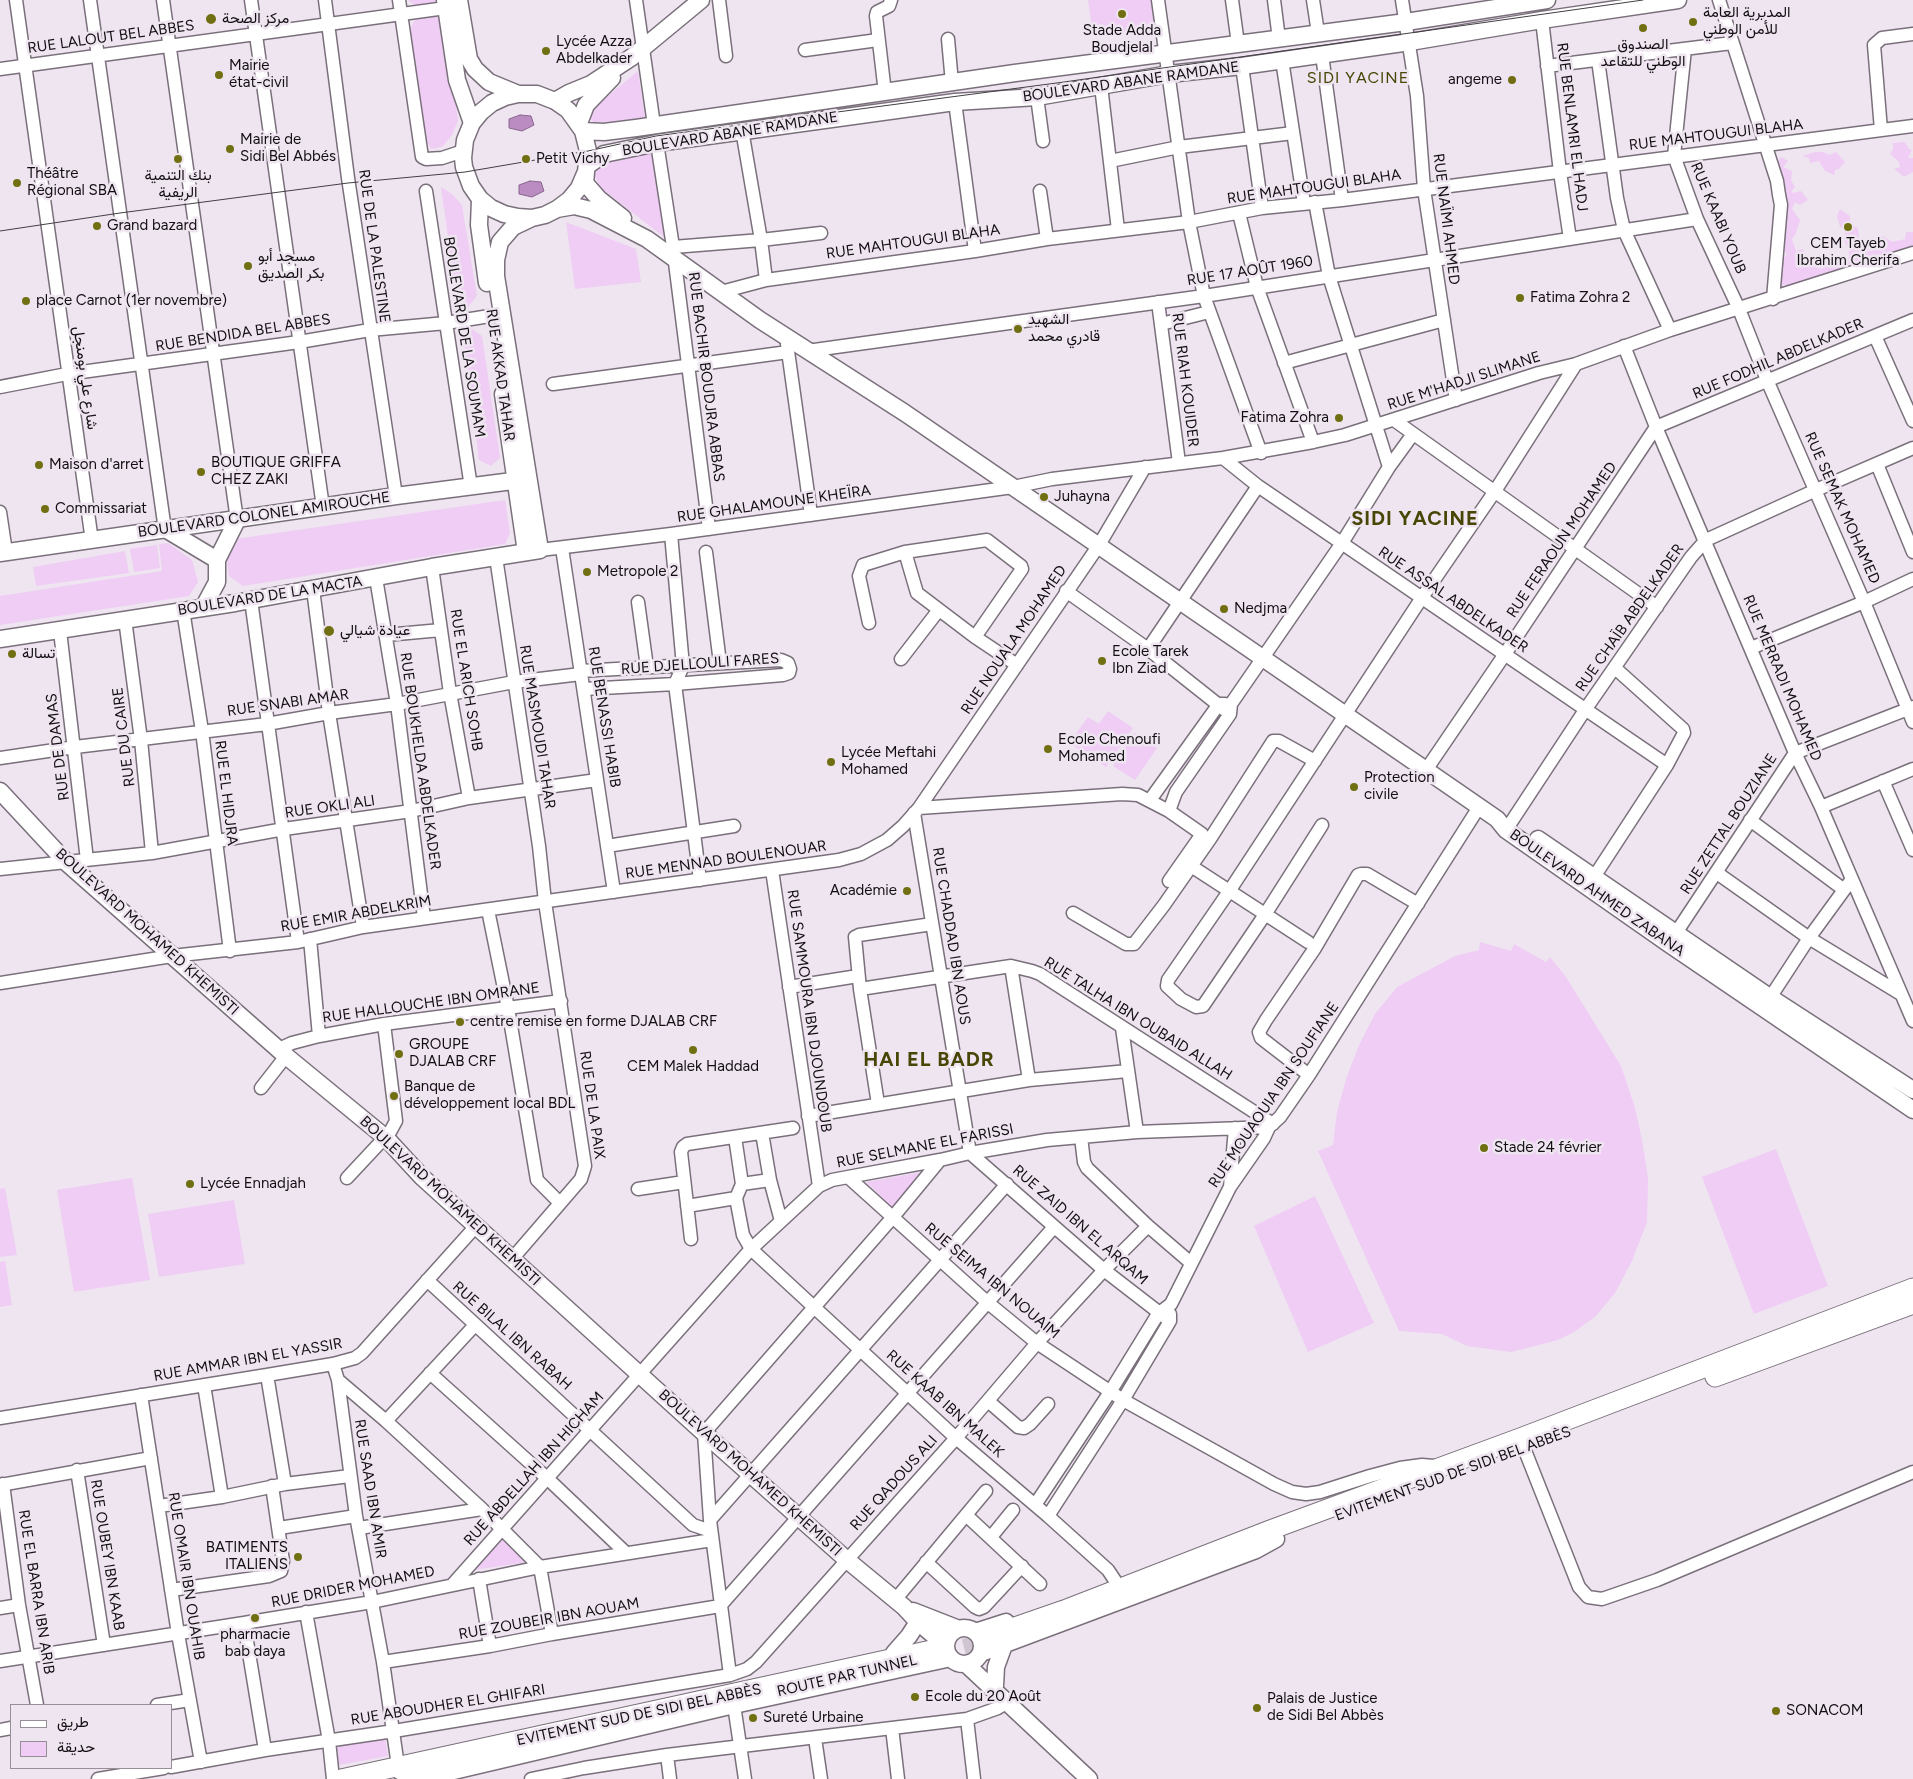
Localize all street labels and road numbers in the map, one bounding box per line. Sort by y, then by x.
street label: RUE LALOUT BEL ABBES [26,16,196,58]
street label: RUE BENLAMRI EL HADJ [1553,42,1591,212]
street label: BOULEVARD ABANE RAMDANE [1022,58,1240,106]
street label: BOULEVARD ABANE RAMDANE [621,108,839,160]
street label: RUE MAHTOUGUI BLAHA [1628,115,1804,155]
street label: RUE NAÏMI AHMED [1429,152,1463,286]
street label: RUE KAABI YOUB [1686,160,1750,276]
street label: RUE MAHTOUGUI BLAHA [1226,166,1402,208]
street label: RUE DE LA PALESTINE [354,168,394,324]
street label: RUE MAHTOUGUI BLAHA [825,221,1001,263]
street label: BOULEVARD DE LA SOUMAM [439,235,489,439]
street label: RUE 17 AOÛT 1960 [1186,252,1314,290]
street label: RUE BACHIR BOUDJRA ABBAS [684,271,728,483]
street label: RUE AKKAD TAHAR [482,308,518,442]
street label: RUE BENDIDA BEL ABBES [154,310,332,356]
street label: RUE RIAH KOUIDER [1168,312,1202,448]
street label: RUE FODHIL ABDELKADER [1690,315,1866,403]
street label: شارع علي بومنجل [69,325,101,431]
street label: RUE M'HADJI SLIMANE [1385,348,1543,414]
street label: RUE SEMAK MOHAMED [1800,429,1884,587]
street label: RUE FERAOUN MOHAMED [1503,459,1621,621]
street label: RUE GHALAMOUNE KHEÏRA [676,481,872,527]
street label: BOULEVARD COLONEL AMIROUCHE [137,488,391,542]
street label: RUE CHAÏB ABDELKADER [1572,541,1688,695]
street label: RUE ASSAL ABDELKADER [1375,543,1531,657]
street label: RUE NOUALA MOHAMED [957,562,1071,718]
street label: BOULEVARD DE LA MACTA [176,573,364,619]
street label: RUE MERRADI MOHAMED [1739,592,1825,764]
street label: RUE EL ARICH SOHB [446,608,486,752]
street label: RUE MASMOUDI TAHAR [515,644,559,810]
street label: RUE BENASSI HABIB [584,645,624,789]
street label: RUE DJELLOULI FARES [620,649,780,679]
street label: RUE BOUKHELDA ABDELKADER [396,651,444,871]
street label: RUE DU CAIRE [109,686,139,788]
street label: RUE SNABI AMAR [226,686,350,720]
street label: RUE DE DAMAS [42,692,74,802]
street label: RUE EL HIDJRA [211,739,241,847]
street label: RUE ZETTAL BOUZIANE [1677,750,1781,898]
street label: RUE OKLI ALI [284,792,376,822]
street label: BOULEVARD AHMED ZABANA [1506,826,1688,960]
street label: RUE MENNAD BOULENOUAR [624,837,828,883]
street label: BOULEVARD MOHAMED KHEMISTI [52,845,242,1019]
street label: RUE CHADDAD IBN AOUS [928,846,974,1026]
street label: RUE SAMMOURA IBN DJOUNDOUB [783,888,835,1134]
street label: RUE EMIR ABDELKRIM [279,892,433,936]
street label: RUE TALHA IBN OUBAID ALLAH [1041,954,1235,1084]
street label: RUE HALLOUCHE IBN OMRANE [321,979,541,1027]
street label: RUE MOUAOUIA IBN SOUFIANE [1205,999,1343,1191]
street label: RUE DE LA PAIX [575,1050,609,1160]
street label: BOULEVARD MOHAMED KHEMISTI [356,1112,544,1290]
street label: RUE SELMANE EL FARISSI [835,1120,1015,1172]
street label: RUE ZAID IBN EL ARQAM [1009,1161,1151,1289]
street label: RUE SEIMA IBN NOUAIM [921,1219,1063,1343]
street label: RUE BILAL IBN RABAH [449,1278,575,1394]
street label: RUE AMMAR IBN EL YASSIR [152,1335,344,1385]
street label: RUE KAAB IBN MALEK [882,1346,1008,1462]
street label: BOULEVARD MOHAMED KHEMISTI [655,1386,845,1560]
street label: RUE ABDELLAH IBN HICHAM [460,1388,608,1550]
street label: RUE SAAD IBN AMIR [350,1418,390,1560]
street label: EVITEMENT SUD DE SIDI BEL ABBÈS [1333,1423,1573,1525]
street label: RUE QADOUS ALI [847,1432,941,1534]
street label: RUE OUBEY IBN KAAB [86,1478,128,1632]
street label: RUE OMAIR IBN OUAHIB [164,1491,208,1661]
street label: RUE EL BARRA IBN ARIB [14,1508,58,1676]
street label: RUE DRIDER MOHAMED [270,1562,436,1612]
street label: RUE ZOUBEIR IBN AOUAM [457,1594,641,1644]
street label: ROUTE PAR TUNNEL [775,1651,919,1701]
street label: EVITEMENT SUD DE SIDI BEL ABBÈS [515,1680,763,1750]
street label: RUE ABOUDHER EL GHIFARI [350,1681,546,1729]

